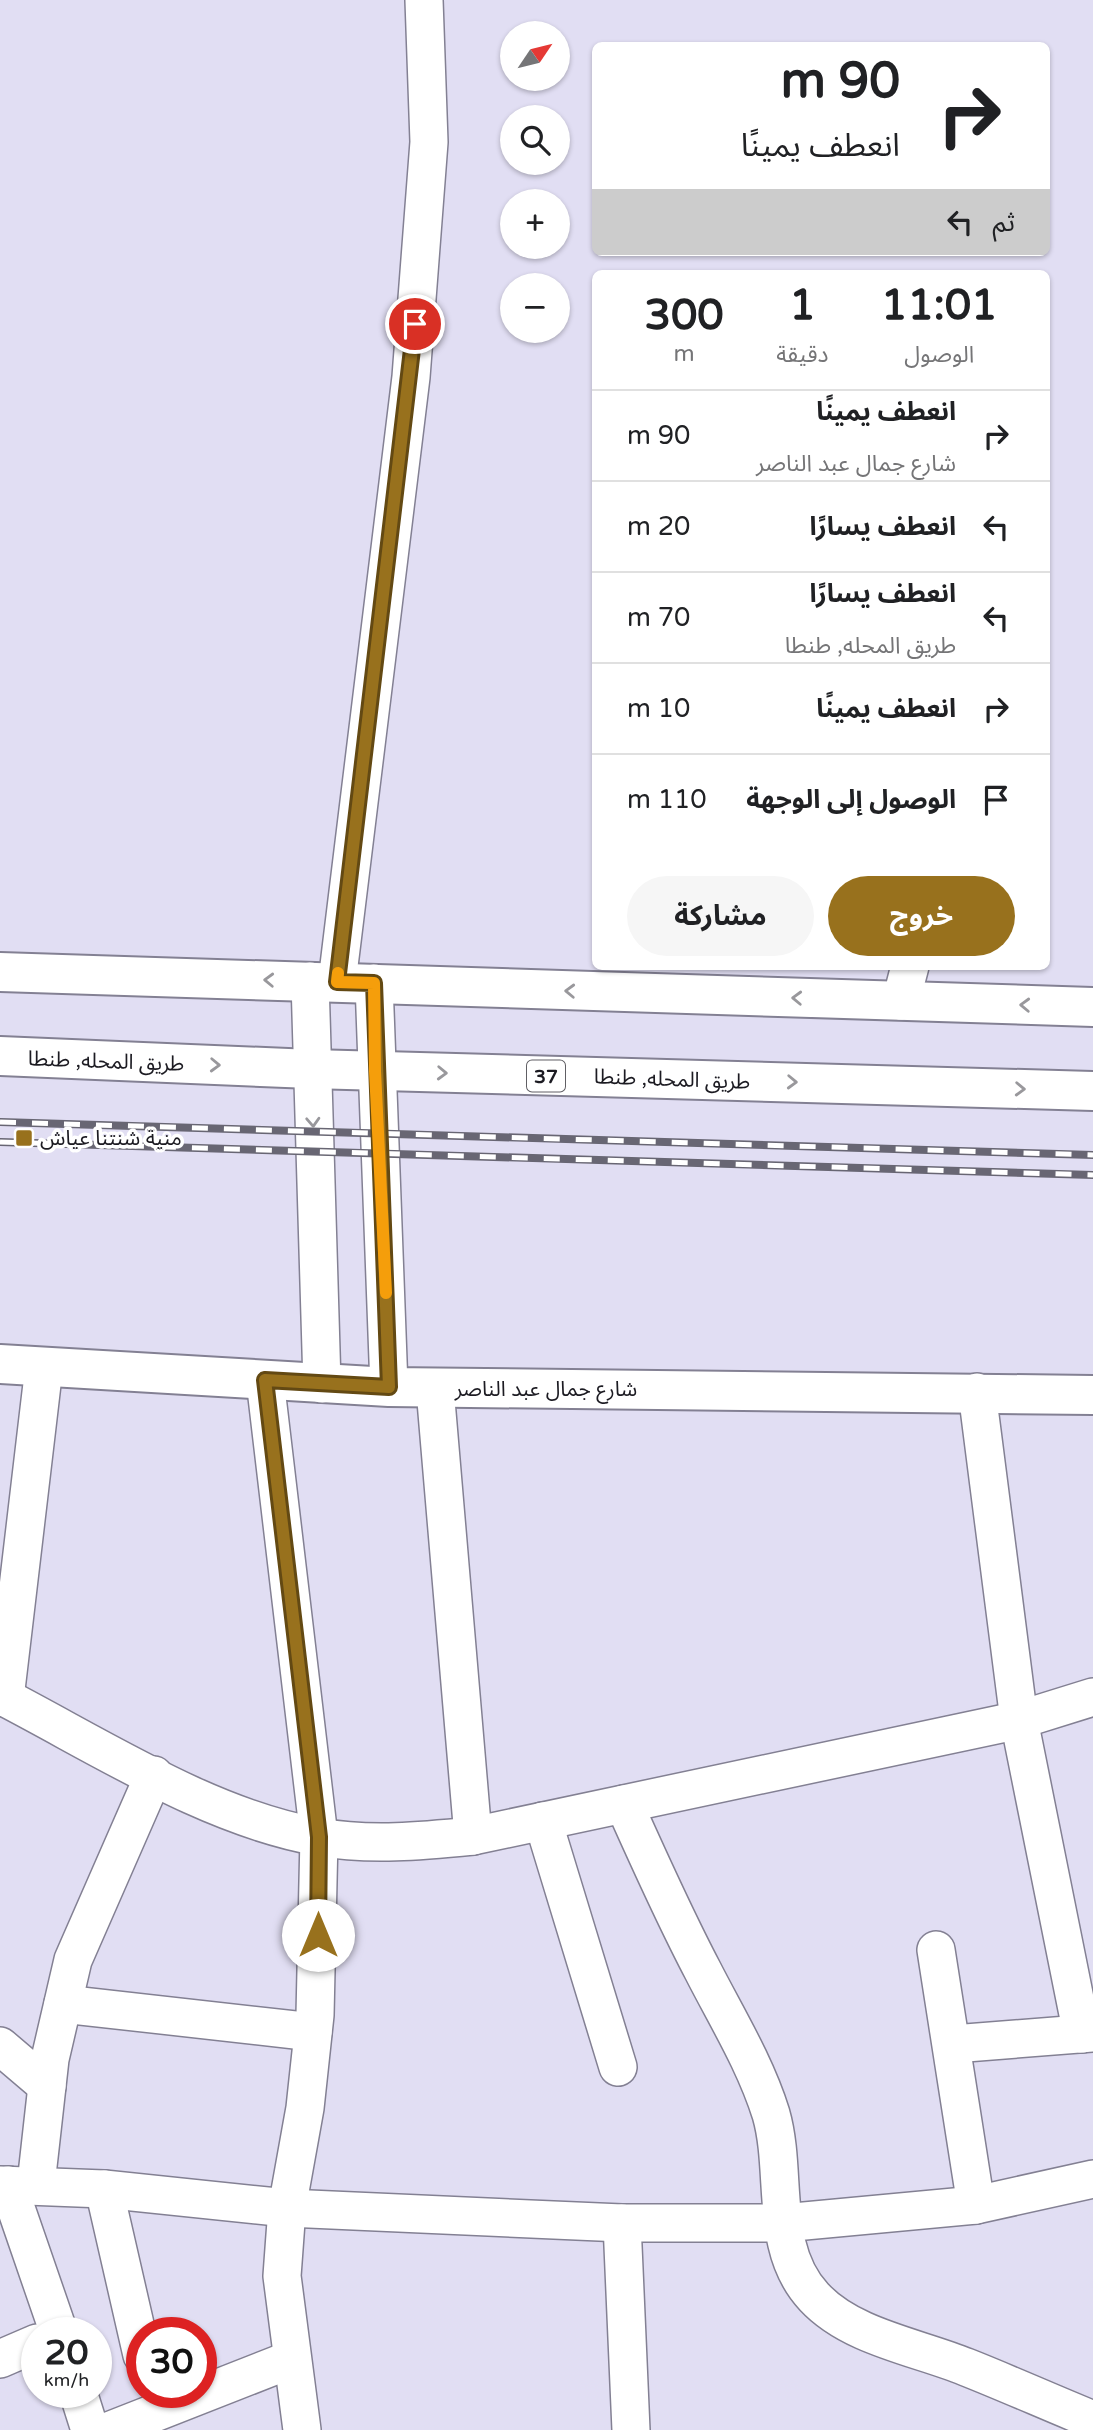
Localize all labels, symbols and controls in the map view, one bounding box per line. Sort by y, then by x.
north arrow [500,21,570,91]
map controls [500,21,570,343]
text: 90 m [781,52,900,111]
icon: right [924,70,1015,161]
button: search [500,105,570,175]
text: انعطف يمينًا [741,127,900,165]
button: + [500,189,570,259]
icon: left [941,203,979,241]
text: ثم [993,207,1015,238]
button: − [500,273,570,343]
text: 1 [789,280,816,331]
text: 11:01 [881,280,998,331]
text: 300 [645,290,724,341]
pin [385,294,445,354]
icon: arrive [396,305,434,343]
text: m [674,340,695,368]
text: دقيقة [776,341,829,369]
text: الوصول [904,341,974,369]
text: انعطف يمينًا [816,396,956,427]
icon: right [977,417,1015,455]
text: 90 m [627,420,690,451]
text: شارع جمال عبد الناصر [756,450,956,478]
icon: left [977,508,1015,546]
text: 20 m [627,511,690,542]
text: انعطف يسارًا [810,511,956,542]
text: انعطف يسارًا [810,578,956,609]
icon: left [977,599,1015,637]
text: 70 m [627,602,690,633]
text: طريق المحله, طنطا [785,632,956,660]
icon: right [977,690,1015,728]
text: 10 m [627,693,690,724]
text: انعطف يمينًا [816,693,956,724]
icon: arrive [977,781,1015,819]
text: 110 m [627,784,707,815]
text: الوصول إلى الوجهة [746,784,956,815]
button: مشاركة [627,876,814,956]
button: خروج [828,876,1015,956]
one-way arrow [263,972,274,987]
one-way arrow [564,984,575,999]
one-way arrow [792,990,802,1006]
one-way arrow [1019,997,1030,1013]
street label: طريق المحله, طنطا [27,1046,185,1077]
one-way arrow [210,1058,221,1073]
road number: 37 [527,1060,565,1092]
street label: طريق المحله, طنطا [593,1064,751,1095]
one-way arrow [437,1065,448,1080]
one-way arrow [787,1075,798,1090]
one-way arrow [1014,1082,1025,1097]
one-way arrow [306,1117,321,1128]
place label: منية شنتنا عياش [40,1126,182,1151]
marker: منية شنتنا عياش [14,1128,34,1148]
street label: شارع جمال عبد الناصر [454,1377,637,1404]
position arrow [281,1898,355,1972]
speed limit sign: 30 [126,2317,217,2408]
text: 20 [45,2332,88,2374]
text: km/h [44,2369,89,2391]

